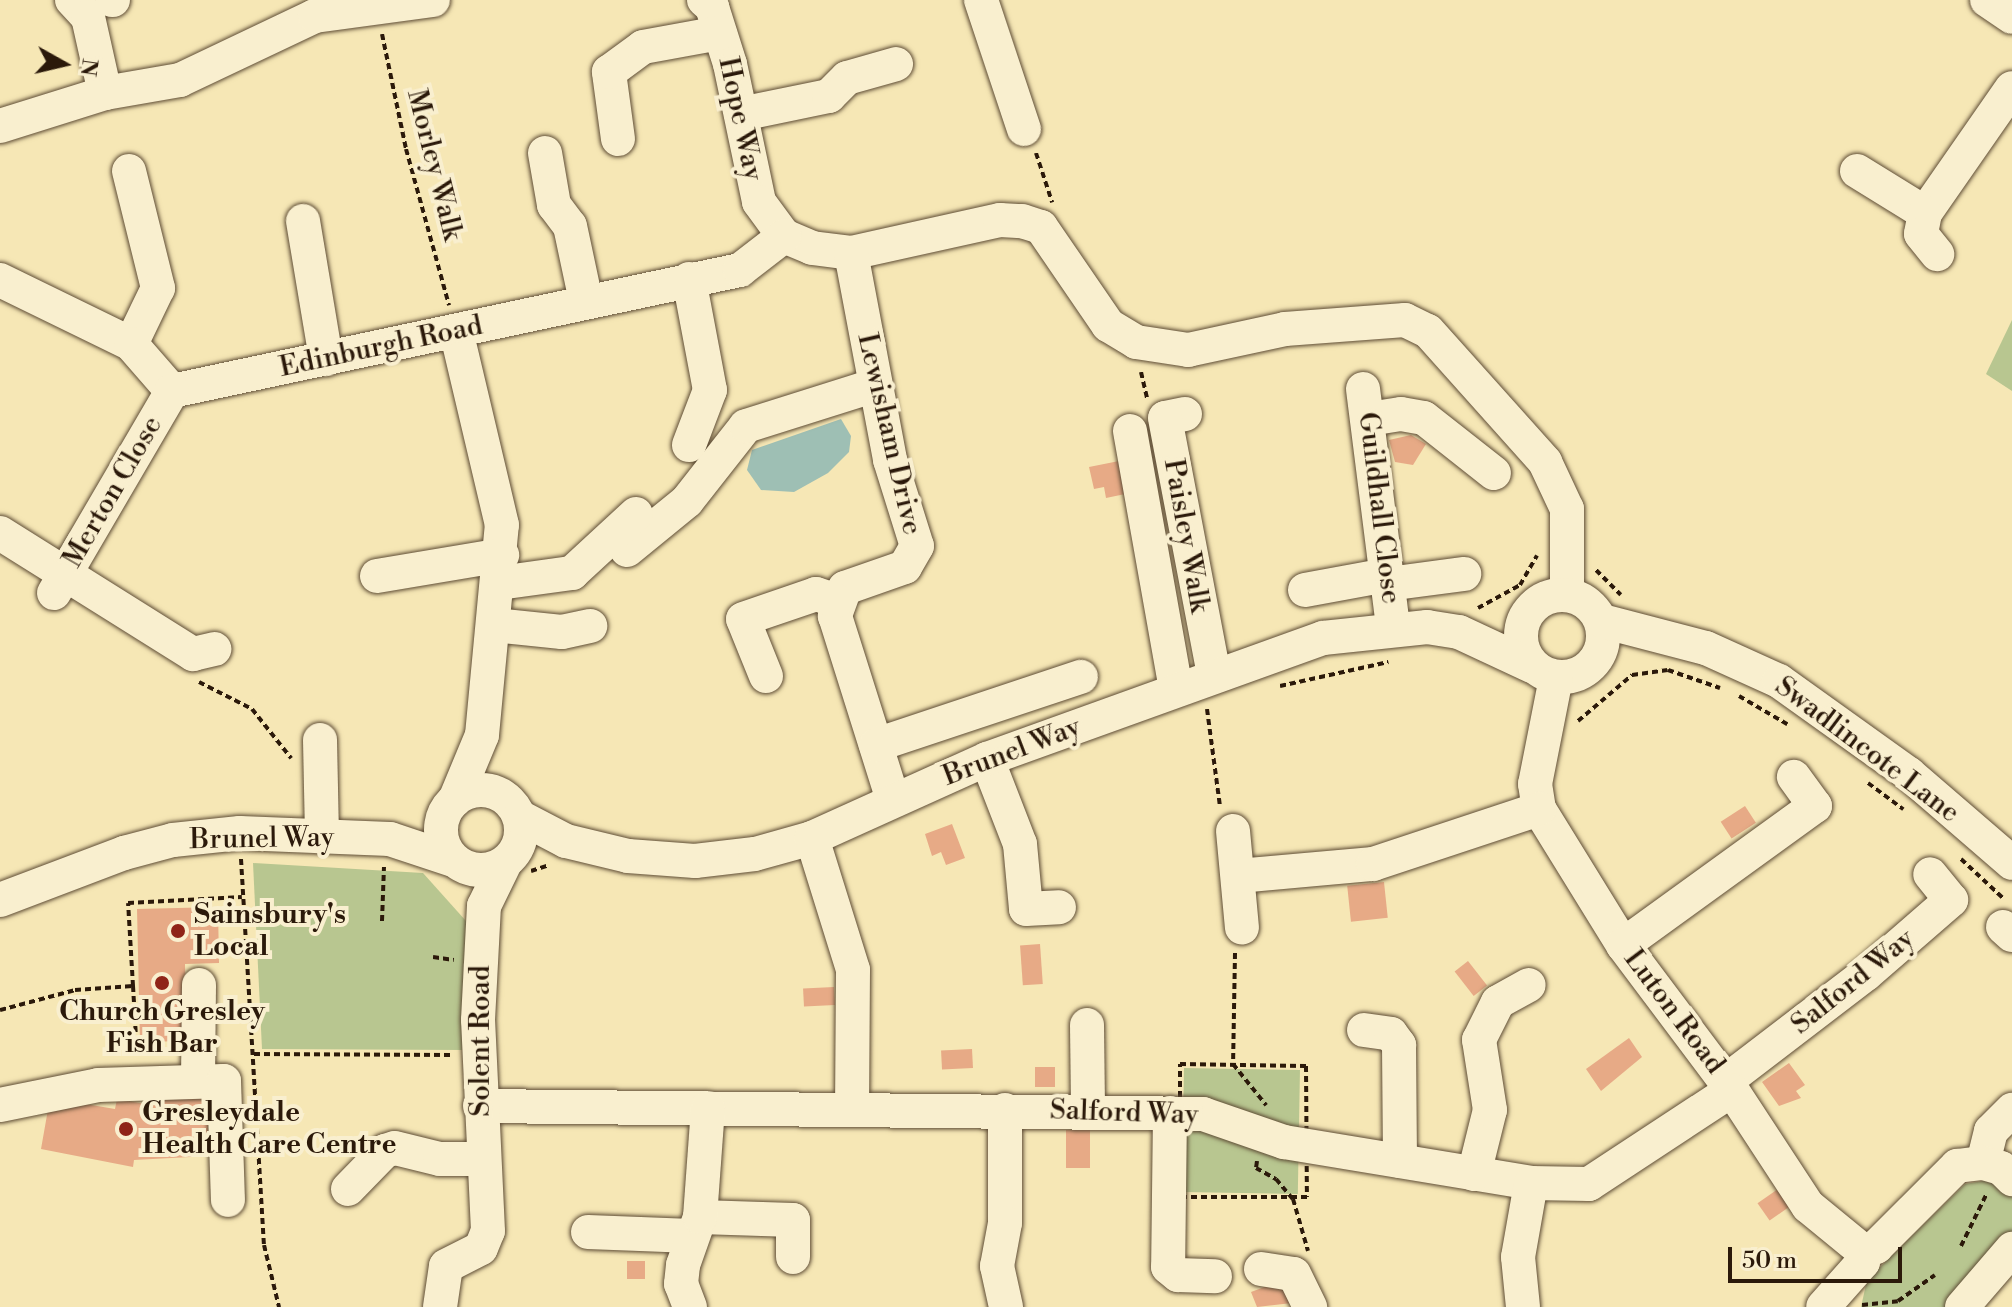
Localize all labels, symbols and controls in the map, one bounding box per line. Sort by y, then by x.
north arrow [24,24,104,104]
street label: Hope Way [711,54,769,184]
text: N [74,57,103,78]
street label: Morley Walk [399,86,469,244]
street label: Edinburgh Road [276,309,486,385]
street label: Lewisham Drive [849,330,929,538]
street label: Merton Close [56,410,170,574]
street label: Guildhall Close [1351,410,1407,606]
street label: Paisley Walk [1156,456,1216,616]
street label: Swadlincote Lane [1768,670,1966,830]
street label: Brunel Way [938,710,1086,794]
street label: Brunel Way [189,821,335,857]
place label: Sainsbury's Local [194,898,346,964]
marker: Sainsbury's Local [169,922,187,940]
street label: Salford Way [1785,922,1921,1042]
street label: Luton Road [1616,943,1732,1081]
street label: Solent Road [464,965,498,1117]
marker: Church Gresley Fish Bar [153,974,171,992]
place label: Church Gresley Fish Bar [59,995,265,1061]
street label: Salford Way [1049,1094,1199,1132]
place label: Gresleydale Health Care Centre [142,1096,397,1162]
marker: Gresleydale Health Care Centre [117,1120,135,1138]
scale bar [1732,1231,1906,1281]
text: 50 m [1742,1246,1797,1276]

